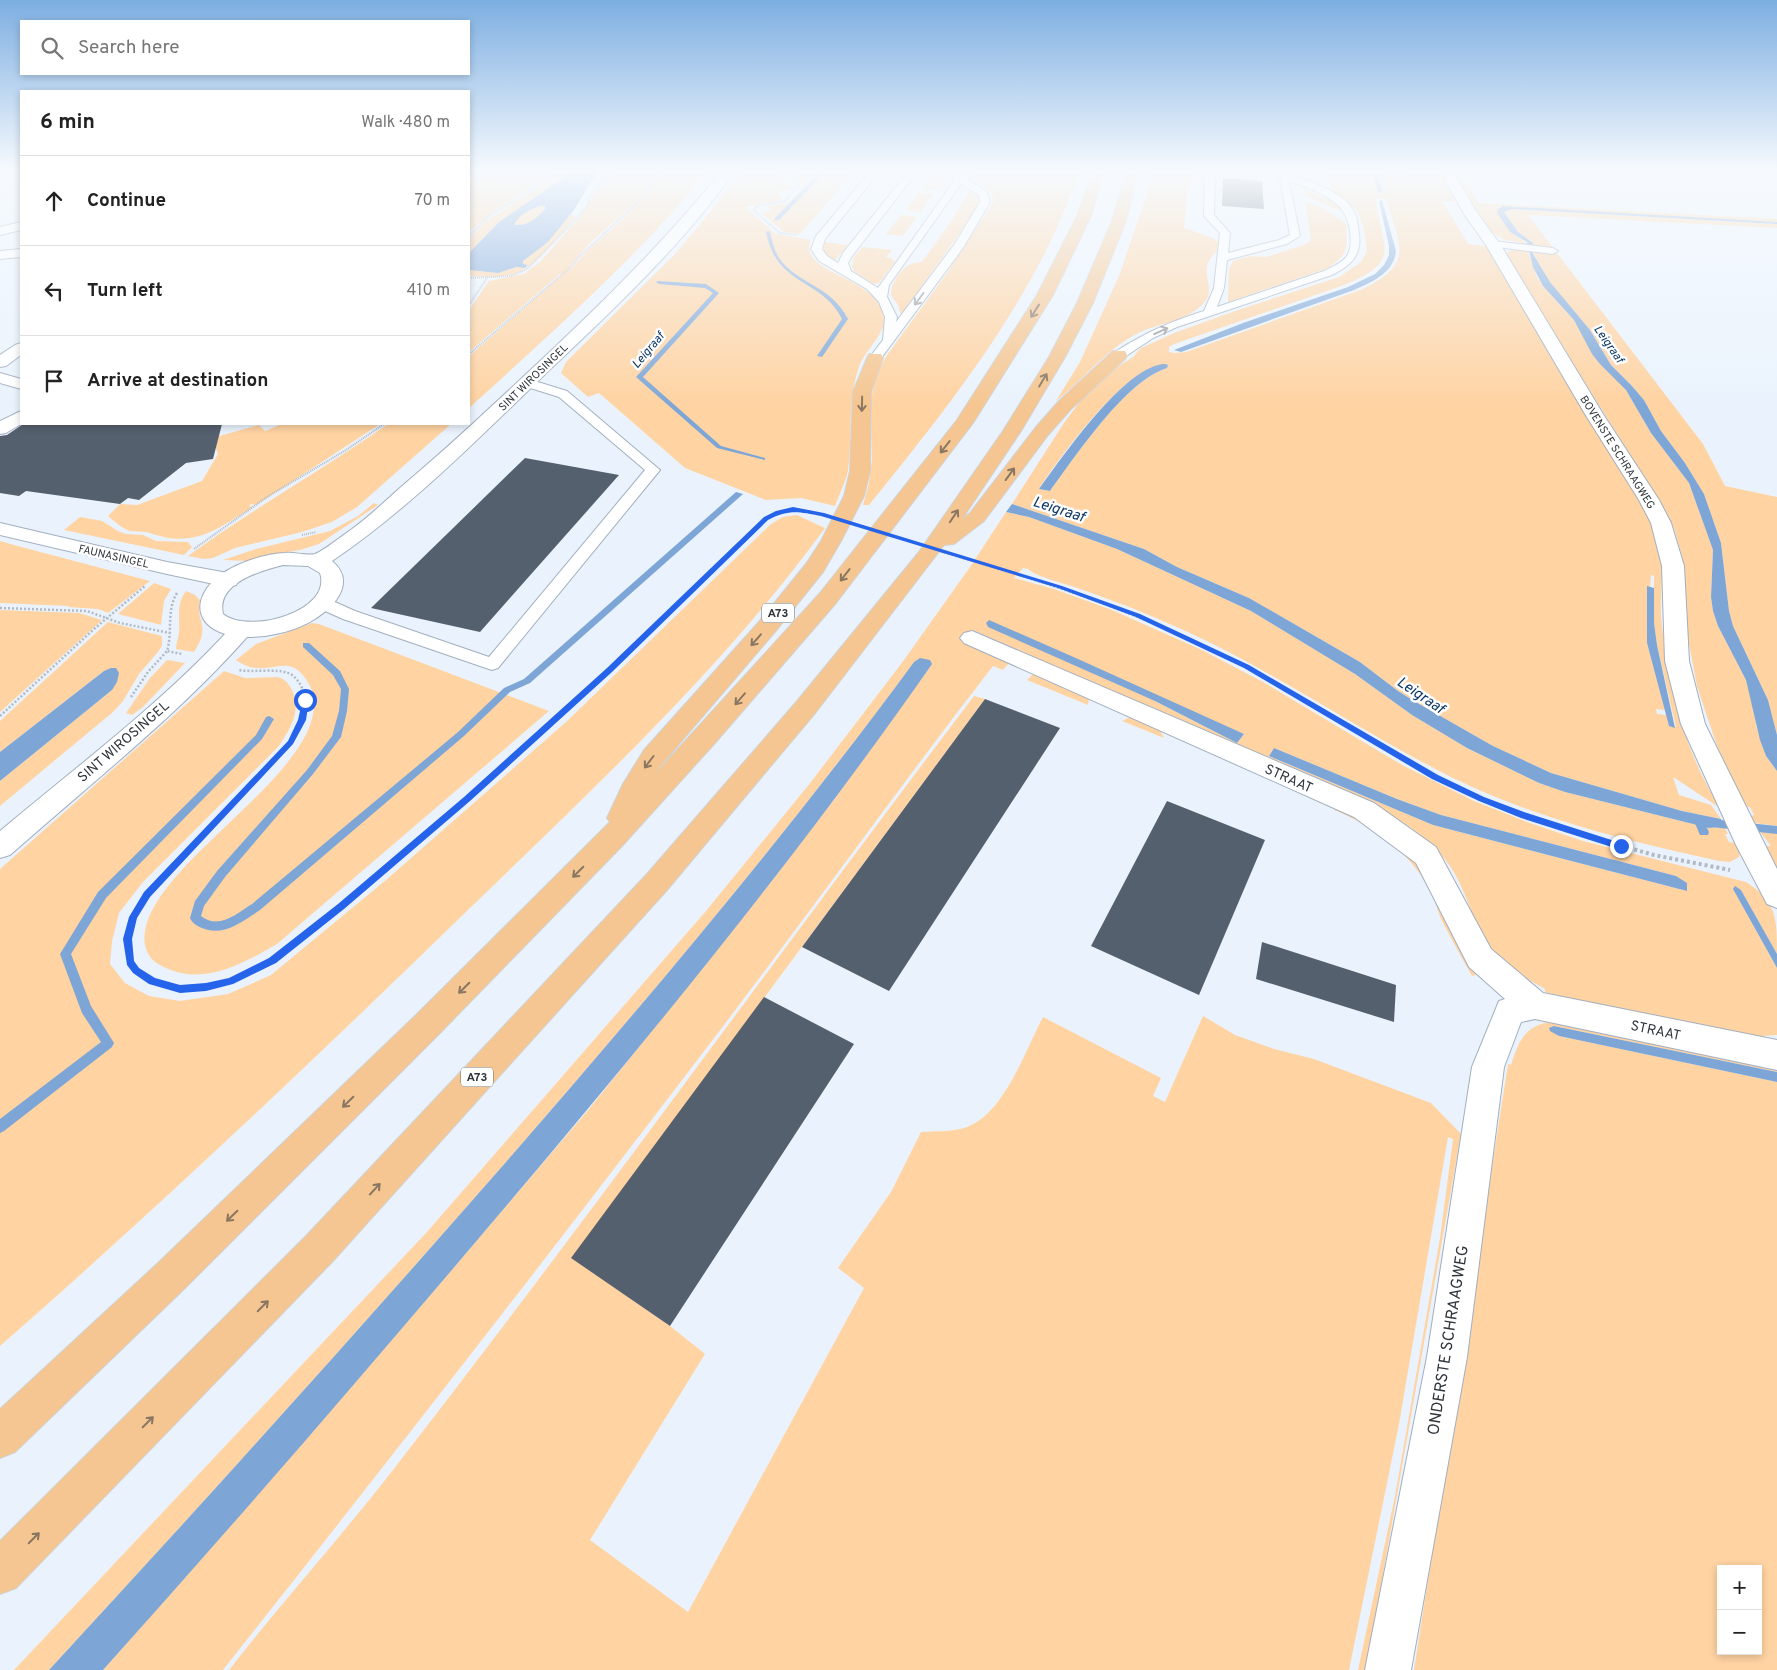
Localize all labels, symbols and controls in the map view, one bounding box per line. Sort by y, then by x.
search box [20,20,470,75]
icon: search [38,34,66,62]
text: Search here [78,36,180,60]
text: 6 min [40,109,95,136]
text: Walk · 480 m [361,113,450,133]
icon: ahead [40,187,68,215]
text: Continue [87,189,166,213]
text: 70 m [415,191,450,211]
icon: left [40,277,68,305]
text: Turn left [87,279,163,303]
text: 410 m [407,281,450,301]
one-way arrow [914,292,924,306]
one-way arrow [1029,304,1039,318]
water label: Leigraaf [1589,323,1628,368]
one-way arrow [1153,325,1168,335]
water label: Leigraaf [629,327,670,372]
street label: SINT WIROSINGEL [496,341,571,414]
icon: arrive [40,367,68,395]
text: Arrive at destination [87,369,268,393]
one-way arrow [1038,374,1048,388]
street label: BOVENSTE SCHRAAGWEG [1576,393,1658,512]
one-way arrow [857,396,867,412]
one-way arrow [940,440,951,453]
one-way arrow [1005,467,1015,481]
water label: Leigraaf [1030,493,1089,528]
one-way arrow [949,509,959,523]
street label: FAUNASINGEL [77,542,150,572]
one-way arrow [840,568,851,581]
road number: A73 [762,604,794,622]
one-way arrow [750,633,762,646]
water label: Leigraaf [1393,673,1449,720]
route start [294,689,317,712]
one-way arrow [734,692,745,705]
street label: SINT WIROSINGEL [75,698,173,787]
one-way arrow [644,755,655,768]
street label: STRAAT [1262,761,1315,797]
route end [1610,835,1633,858]
one-way arrow [572,866,584,879]
one-way arrow [457,982,470,994]
street label: STRAAT [1629,1018,1682,1045]
road number: A73 [461,1068,493,1086]
one-way arrow [342,1096,354,1108]
one-way arrow [369,1182,381,1195]
one-way arrow [226,1210,238,1222]
street label: ONDERSTE SCHRAAGWEG [1424,1244,1474,1437]
one-way arrow [256,1301,268,1313]
one-way arrow [142,1416,155,1428]
one-way arrow [28,1531,40,1544]
map controls [1717,1565,1762,1655]
button: + [1717,1565,1762,1610]
button: − [1717,1610,1762,1655]

